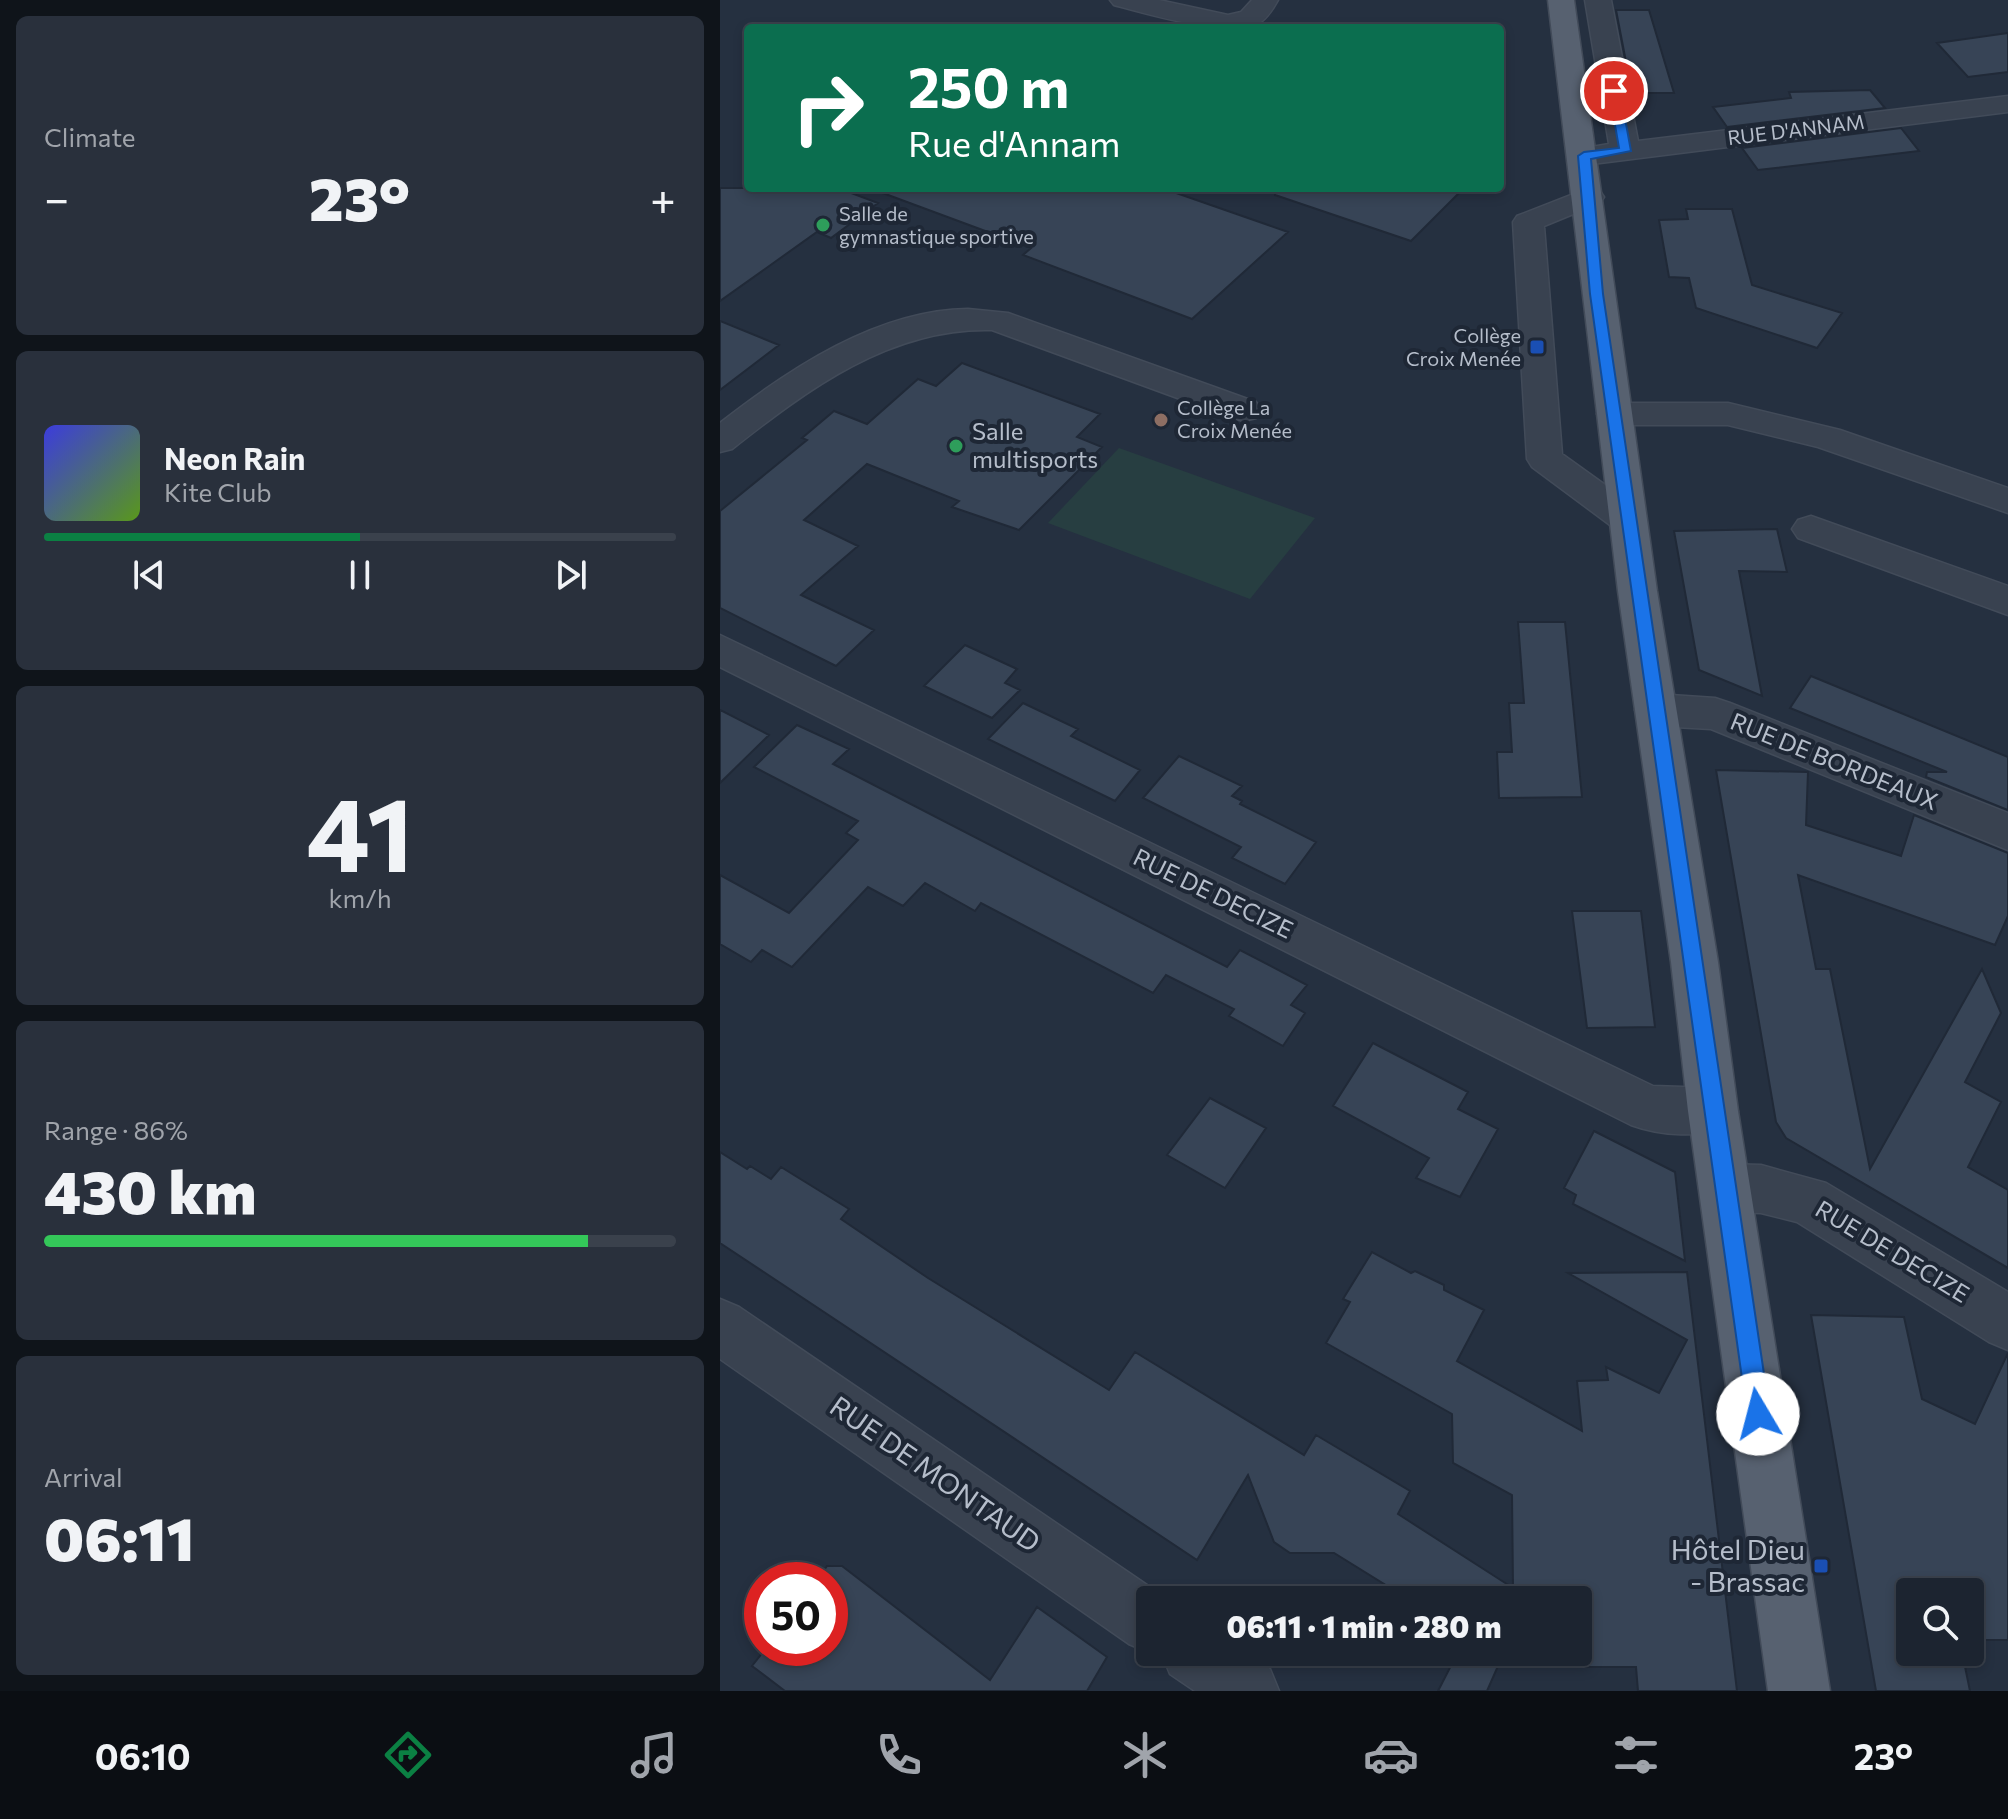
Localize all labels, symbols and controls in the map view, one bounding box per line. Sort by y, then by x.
text: 250 m [908,51,1069,120]
icon: right [776,56,880,160]
pin [1580,57,1648,125]
icon: arrive [1592,69,1636,113]
street label: RUE D'ANNAM [1726,109,1866,149]
text: Rue d'Annam [908,120,1120,164]
text: Climate [44,121,136,152]
text: 23° [309,160,410,233]
text: − [44,170,69,224]
text: + [650,170,676,224]
place label: Salle de gymnastique sportive [839,201,1034,248]
marker: Salle de gymnastique sportive [814,216,832,234]
place label: Collège Croix Menée [1406,323,1521,370]
marker: Collège Croix Menée [1528,338,1546,356]
place label: Collège La Croix Menée [1177,395,1292,442]
marker: Collège La Croix Menée [1152,411,1170,429]
place label: Salle multisports [972,416,1098,473]
marker: Salle multisports [947,437,965,455]
text: Neon Rain [164,439,305,476]
text: Kite Club [164,476,272,507]
icon: previous [127,553,171,597]
icon: pause [338,553,382,597]
icon: next [549,553,593,597]
street label: RUE DE BORDEAUX [1727,706,1943,815]
text: 41 [306,766,414,893]
street label: RUE DE DECIZE [1129,841,1298,944]
text: km/h [328,882,392,913]
text: Range · 86% [44,1114,188,1145]
text: 430 km [44,1153,256,1226]
street label: RUE DE DECIZE [1811,1193,1975,1308]
position arrow [1716,1372,1800,1456]
street label: RUE DE MONTAUD [824,1388,1047,1558]
text: Arrival [44,1461,123,1492]
text: 06:11 [44,1500,194,1573]
place label: Hôtel Dieu - Brassac [1671,1532,1805,1598]
marker: Hôtel Dieu - Brassac [1812,1557,1830,1575]
speed limit sign: 50 [744,1562,848,1666]
map controls [1896,1578,1984,1666]
button: search [1896,1578,1984,1666]
text: 06:11 · 1 min · 280 m [1227,1607,1501,1644]
icon: directions [380,1727,436,1783]
icon: music [626,1727,682,1783]
icon: phone [871,1727,927,1783]
icon: climate [1117,1727,1173,1783]
icon: car [1363,1727,1419,1783]
icon: filters [1608,1727,1664,1783]
text: 06:10 [95,1733,191,1777]
text: 23° [1854,1733,1913,1777]

